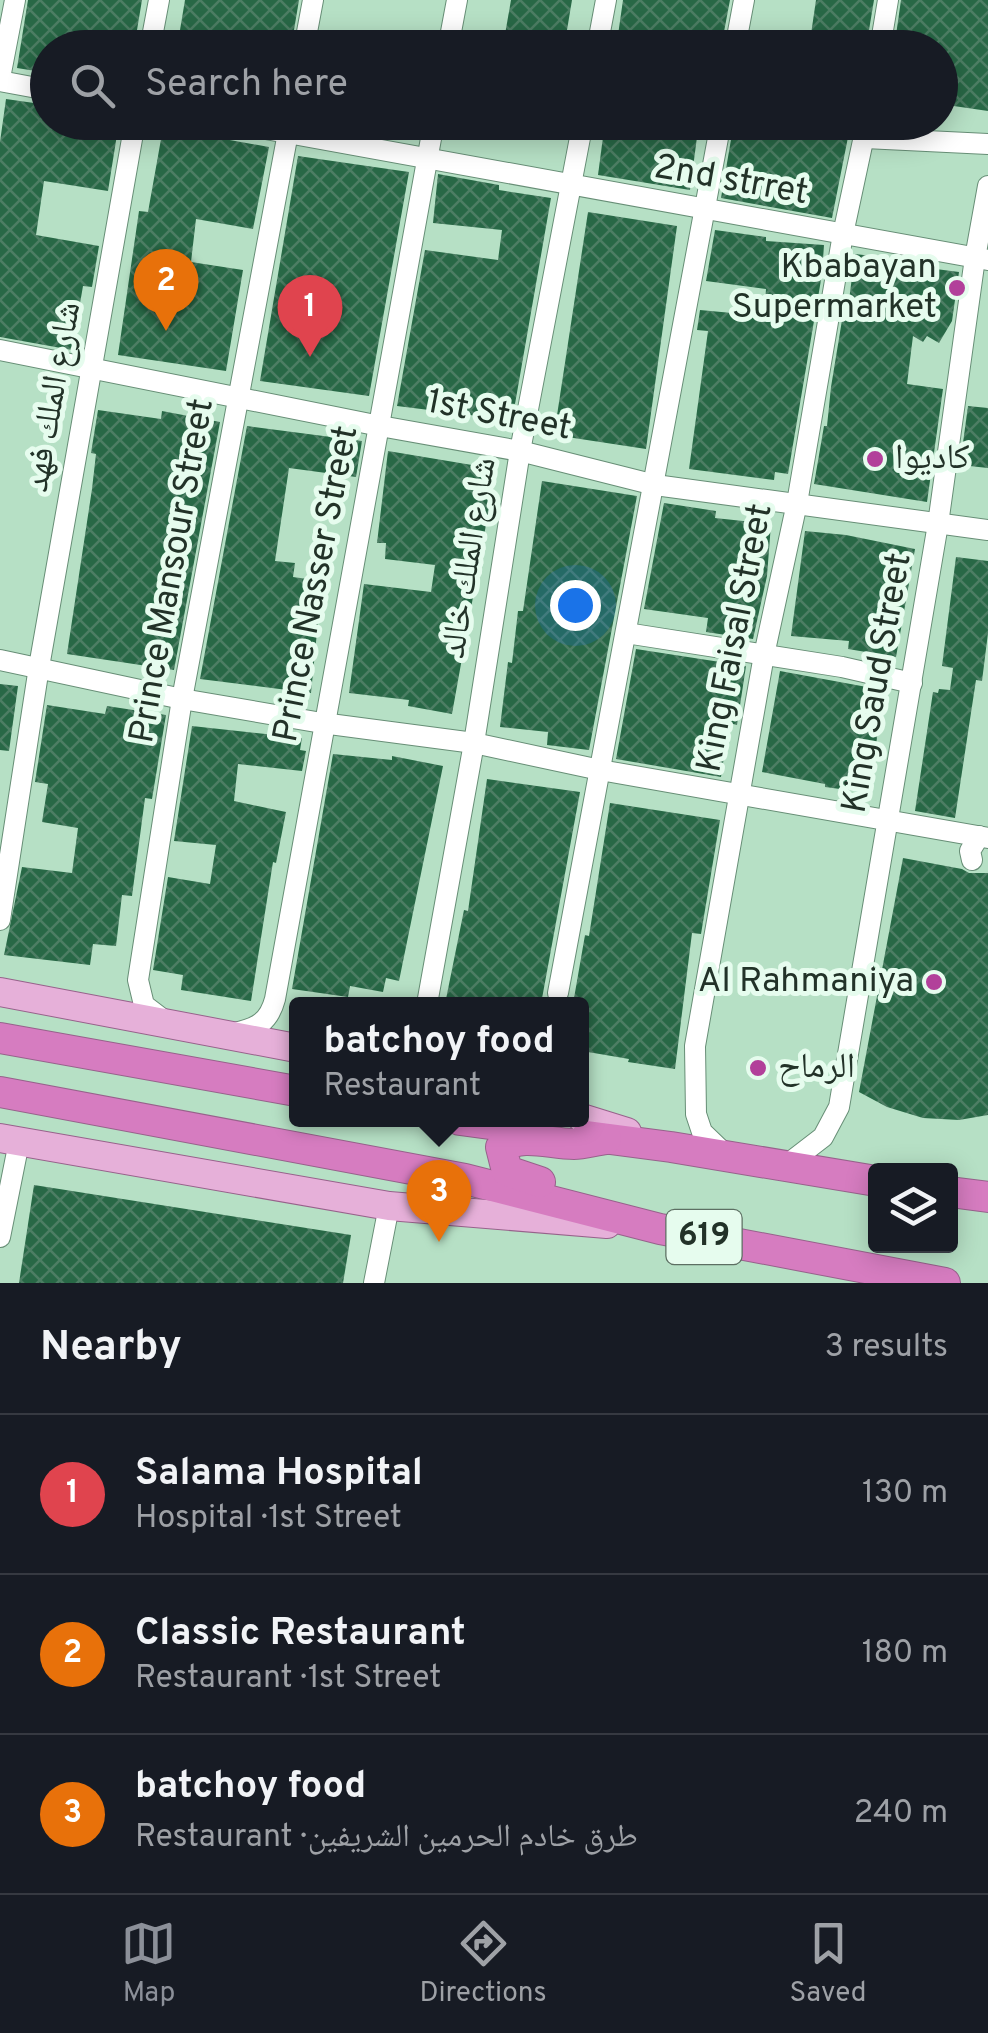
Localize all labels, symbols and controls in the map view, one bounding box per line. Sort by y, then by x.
search box [30,30,958,140]
icon: search [65,58,120,113]
text: Search here [145,61,348,110]
street label: 2nd strret [651,146,811,216]
place label: Kbabayan Supermarket [732,246,937,330]
pin: 2 [134,248,198,331]
pin: 1 [278,274,342,357]
marker: Kbabayan Supermarket [946,277,968,299]
street label: شارع الملك فهد [16,299,92,495]
street label: 1st Street [423,380,575,452]
street label: Prince Mansour Street [121,395,225,747]
street label: Prince Nasser Street [265,422,369,746]
place label: كاديوا [895,437,970,481]
marker: كاديوا [864,448,886,470]
street label: شارع الملك خالد [432,454,508,662]
street label: King Faisal Street [688,500,784,776]
street label: King Saud Street [833,550,923,816]
your location [550,580,601,631]
place label: Al Rahmaniya [698,960,914,1004]
marker: Al Rahmaniya [923,971,945,993]
popup [289,997,589,1127]
text: batchoy food [323,1018,555,1067]
place label: الرماح [778,1046,855,1090]
marker: الرماح [747,1057,769,1079]
text: Restaurant [323,1067,481,1107]
pin: 3 [406,1160,472,1242]
map controls [868,1163,958,1253]
button: layers [868,1163,958,1253]
road number: 619 [666,1210,742,1264]
text: Nearby [40,1322,182,1375]
text: 3 results [825,1328,948,1368]
text: Salama Hospital [135,1450,423,1499]
text: 1 [66,1474,79,1514]
text: 130 m [862,1474,948,1514]
text: Hospital · 1st Street [135,1499,402,1539]
text: Classic Restaurant [135,1610,466,1659]
text: 2 [63,1634,82,1674]
text: 180 m [862,1634,948,1674]
text: Restaurant · 1st Street [135,1659,441,1699]
text: batchoy food [135,1763,366,1812]
text: 3 [63,1794,82,1834]
text: 240 m [854,1794,948,1834]
text: Restaurant · طرق خادم الحرمين الشريفين [135,1818,638,1858]
tab: Map [121,1916,176,2012]
tab: Directions [419,1916,547,2012]
tab: Saved [790,1916,867,2012]

